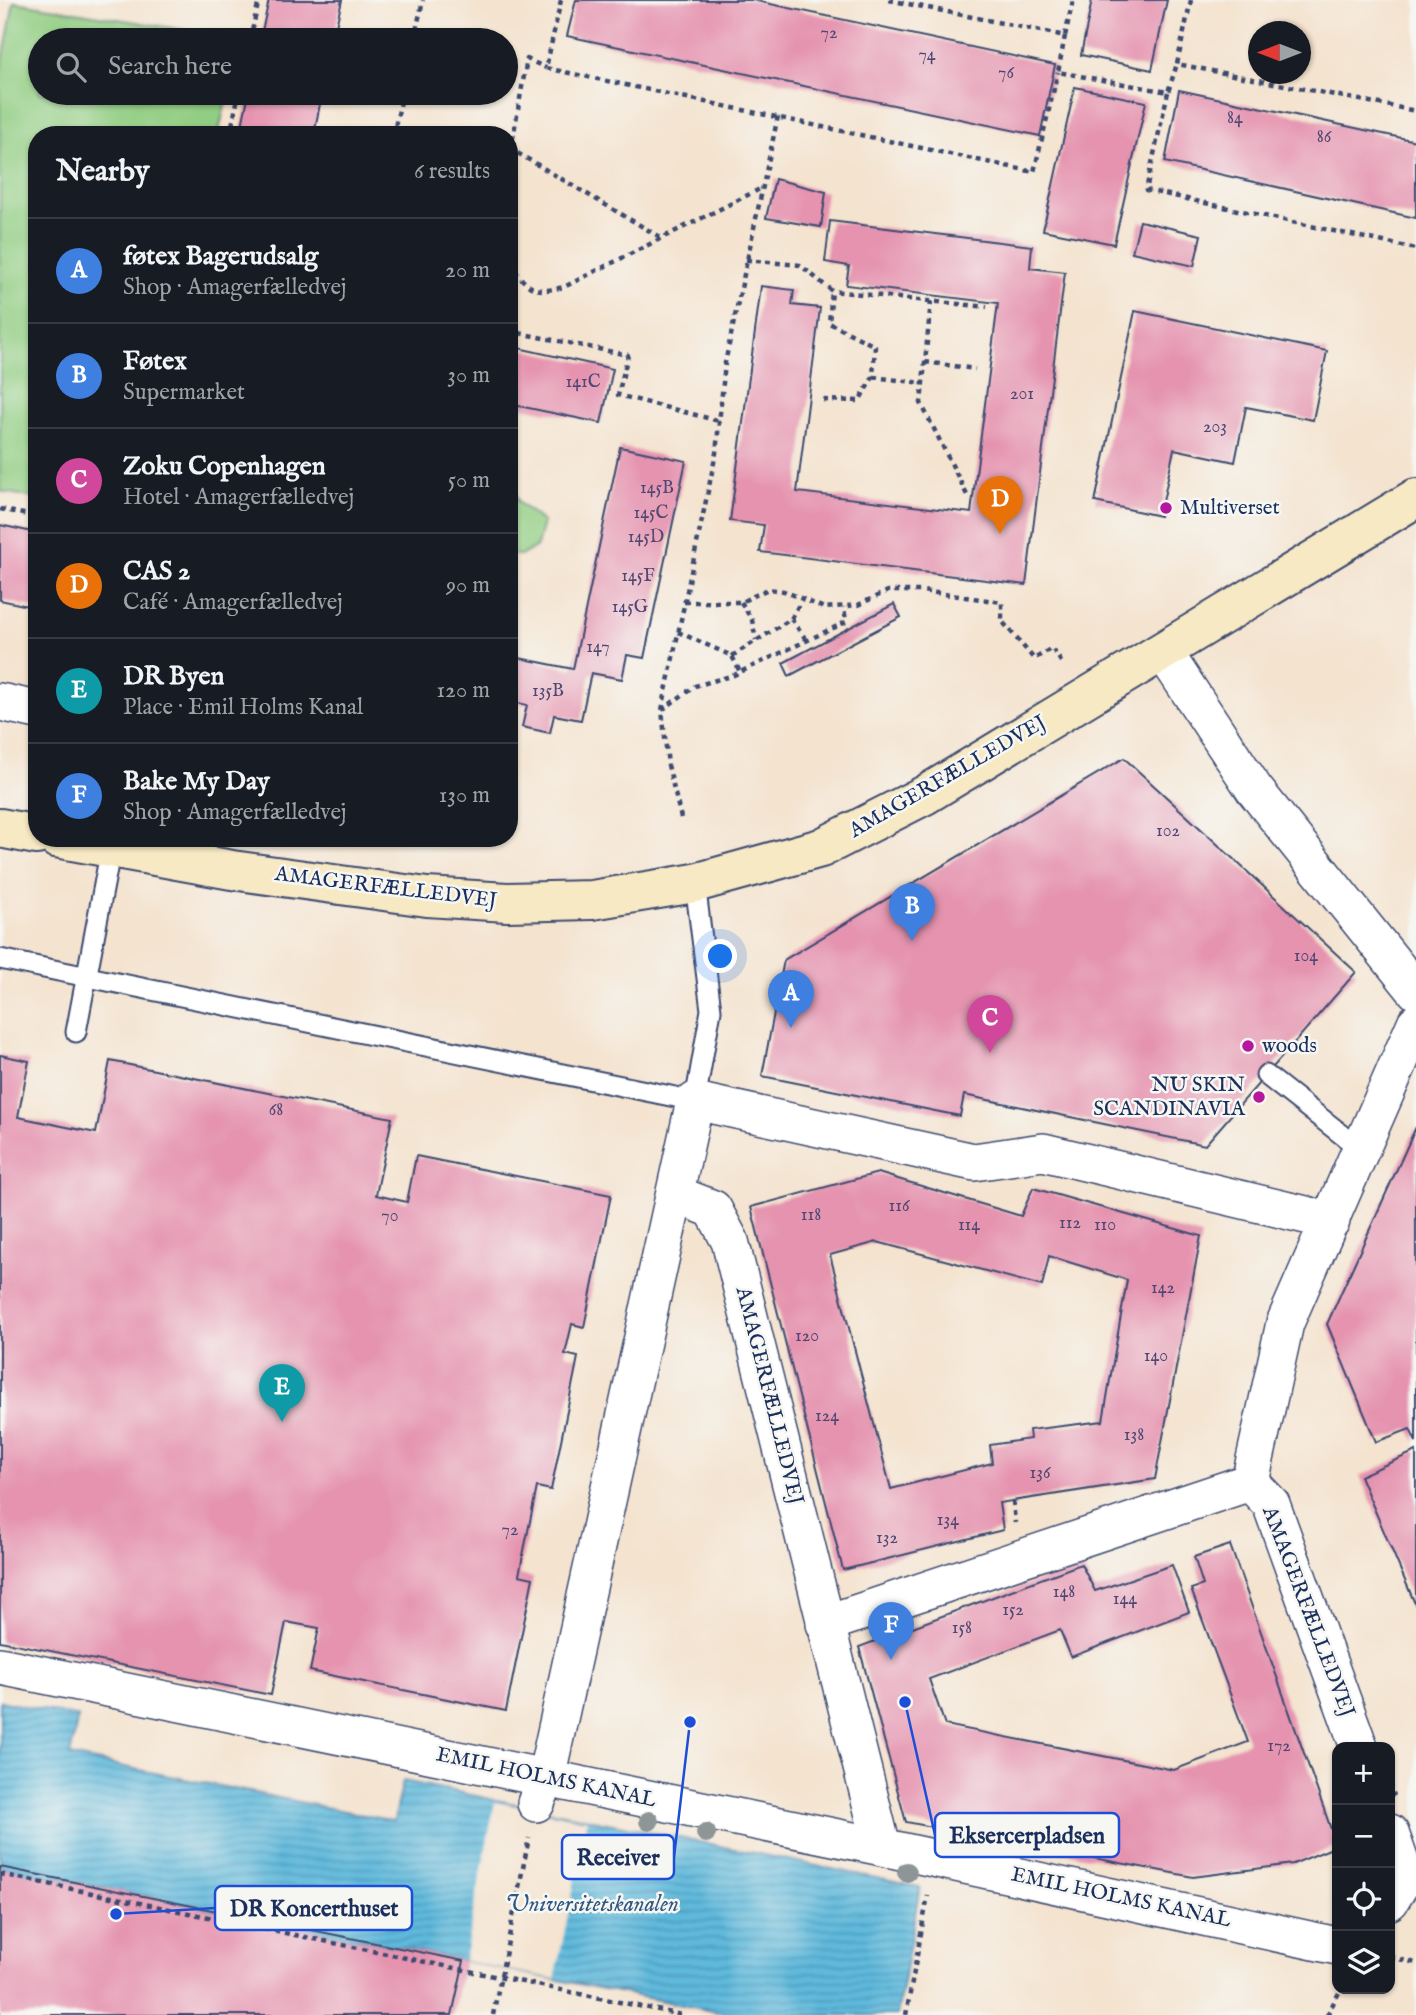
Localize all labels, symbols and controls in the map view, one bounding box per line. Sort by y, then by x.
north arrow [1248,21,1311,84]
house number: 72 [821,22,837,45]
search box [28,28,518,105]
house number: 74 [918,44,936,67]
icon: search [52,48,90,86]
text: Search here [108,50,232,83]
house number: 76 [998,62,1014,85]
house number: 84 [1227,107,1243,130]
house number: 86 [1317,126,1332,149]
text: Nearby [56,153,149,191]
text: 6 results [414,157,490,186]
text: føtex Bagerudsalg [123,240,318,273]
text: A [71,256,87,285]
text: 20 m [445,256,490,285]
text: Shop · Amagerfælledvej [123,273,346,302]
text: Føtex [123,345,187,378]
text: B [71,361,87,390]
text: 30 m [447,361,490,390]
house number: 141C [565,371,601,394]
text: Supermarket [123,378,245,407]
house number: 201 [1010,383,1034,406]
house number: 203 [1203,416,1227,439]
text: Zoku Copenhagen [123,450,326,483]
text: C [71,466,87,495]
text: 50 m [448,466,490,495]
pin: D [977,476,1023,534]
house number: 145B [640,477,674,500]
text: Hotel · Amagerfælledvej [123,483,354,512]
place label: Multiverset [1180,495,1280,522]
marker: Multiverset [1158,500,1174,516]
house number: 145C [634,502,669,525]
house number: 145D [628,526,664,549]
text: CAS 2 [123,555,190,588]
house number: 145F [621,565,655,588]
text: D [70,571,88,600]
text: 90 m [446,571,490,600]
text: Café · Amagerfælledvej [123,588,343,617]
house number: 145G [612,596,649,619]
house number: 147 [586,636,610,659]
text: DR Byen [123,660,224,693]
text: E [71,676,87,705]
text: 120 m [437,676,490,705]
house number: 135B [532,680,564,703]
text: Place · Emil Holms Kanal [123,693,363,722]
street label: AMAGERFÆLLEDVEJ [844,709,1052,845]
text: Bake My Day [123,765,270,798]
text: F [72,781,86,810]
text: 130 m [439,781,490,810]
text: Shop · Amagerfælledvej [123,798,346,827]
house number: 102 [1156,820,1180,843]
street label: AMAGERFÆLLEDVEJ [272,861,499,915]
pin: B [889,883,935,941]
your location [703,939,737,973]
house number: 104 [1294,945,1318,968]
pin: A [768,970,814,1028]
pin: C [967,995,1013,1053]
place label: woods [1262,1033,1317,1060]
marker: woods [1240,1038,1256,1054]
place label: NU SKIN SCANDINAVIA [1093,1072,1246,1123]
marker: NU SKIN SCANDINAVIA [1251,1089,1267,1105]
house number: 68 [269,1099,283,1122]
house number: 116 [888,1195,910,1218]
house number: 118 [801,1204,821,1227]
house number: 70 [381,1205,399,1228]
house number: 112 [1059,1212,1081,1235]
house number: 114 [958,1214,980,1237]
house number: 110 [1094,1214,1116,1237]
house number: 142 [1151,1277,1175,1300]
street label: AMAGERFÆLLEDVEJ [729,1283,809,1508]
house number: 120 [795,1325,819,1348]
house number: 140 [1144,1345,1168,1368]
pin: E [259,1364,305,1422]
house number: 124 [815,1405,839,1428]
house number: 138 [1124,1424,1144,1447]
house number: 136 [1029,1462,1051,1485]
street label: AMAGERFÆLLEDVEJ [1255,1502,1361,1722]
house number: 134 [937,1509,959,1532]
house number: 72 [502,1519,518,1542]
house number: 132 [876,1527,898,1550]
house number: 148 [1053,1581,1075,1604]
house number: 144 [1113,1588,1137,1611]
house number: 152 [1002,1599,1024,1622]
pin: F [868,1602,914,1660]
house number: 158 [952,1617,972,1640]
house number: 172 [1267,1735,1291,1758]
street label: EMIL HOLMS KANAL [434,1742,658,1815]
map controls [1332,1742,1395,1994]
button: + [1332,1742,1395,1805]
button: − [1332,1805,1395,1868]
callout: Eksercerpladsen [935,1813,1119,1857]
text: Eksercerpladsen [949,1822,1106,1851]
callout: Receiver [562,1835,674,1879]
text: Receiver [576,1844,660,1873]
street label: EMIL HOLMS KANAL [1009,1862,1233,1935]
button: locate [1332,1868,1395,1931]
callout: DR Koncerthuset [215,1886,412,1930]
water label: Universitetskanalen [505,1890,679,1919]
text: DR Koncerthuset [230,1895,399,1924]
button: layers [1332,1931,1395,1994]

